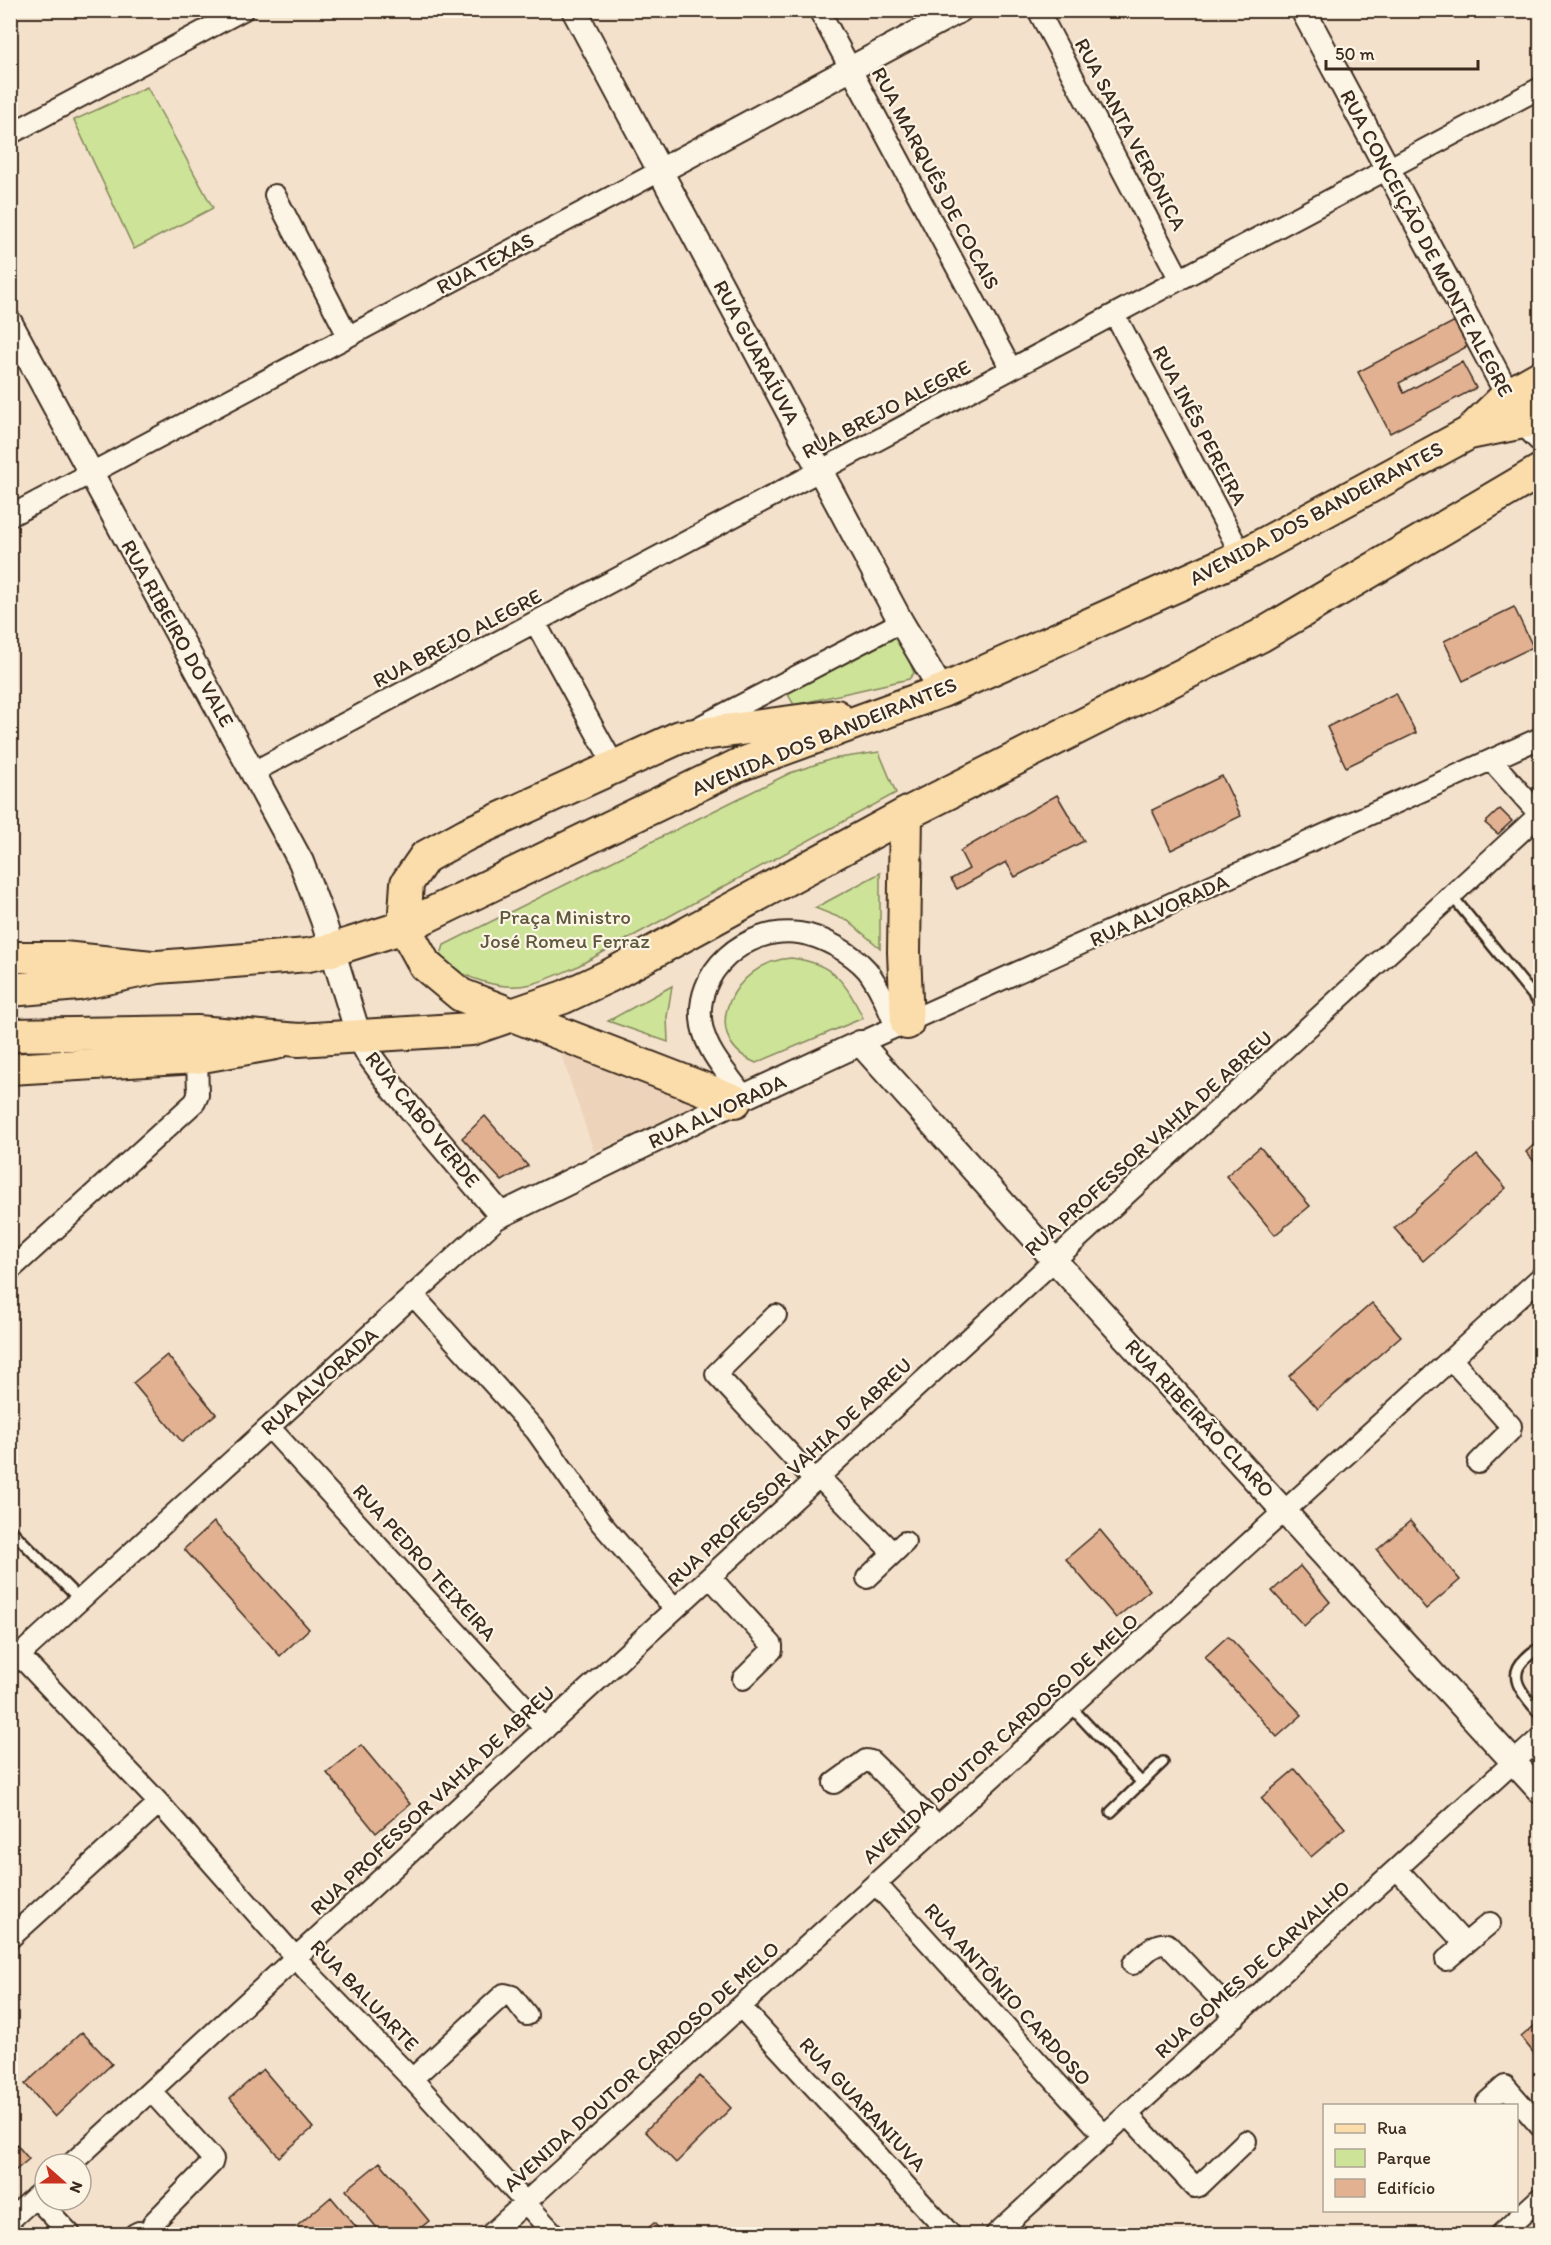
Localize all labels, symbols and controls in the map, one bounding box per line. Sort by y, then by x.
scale bar [1326,33,1478,71]
street label: RUA SANTA VERÔNICA [1070,34,1193,235]
text: 50 m [1335,43,1375,65]
street label: RUA MARQUÊS DE COCAIS [867,62,1005,294]
street label: RUA CONCEIÇÃO DE MONTE ALEGRE [1335,85,1519,401]
street label: RUA TEXAS [432,227,538,299]
street label: RUA GUARAÍUVA [708,275,806,429]
street label: RUA INÊS PEREIRA [1147,341,1253,510]
street label: RUA BREJO ALEGRE [797,354,975,464]
street label: AVENIDA DOS BANDEIRANTES [1185,435,1447,591]
street label: RUA RIBEIRO DO VALE [116,535,240,731]
street label: RUA BREJO ALEGRE [368,583,546,693]
street label: AVENIDA DOS BANDEIRANTES [688,671,960,801]
street label: RUA ALVORADA [1086,868,1233,952]
park label: Praça Ministro José Romeu Ferraz [480,904,650,953]
street label: RUA PROFESSOR VAHIA DE ABREU [1019,1025,1277,1261]
street label: RUA CABO VERDE [360,1046,486,1192]
street label: RUA ALVORADA [644,1068,790,1154]
street label: RUA ALVORADA [255,1321,383,1440]
street label: RUA RIBEIRÃO CLARO [1120,1333,1280,1503]
street label: RUA PROFESSOR VAHIA DE ABREU [662,1352,916,1592]
street label: RUA PEDRO TEIXEIRA [348,1478,503,1646]
street label: AVENIDA DOUTOR CARDOSO DE MELO [857,1607,1143,1869]
street label: RUA PROFESSOR VAHIA DE ABREU [305,1680,559,1920]
street label: RUA GOMES DE CARVALHO [1149,1875,1355,2063]
street label: RUA ANTÔNIO CARDOSO [919,1897,1097,2091]
street label: RUA BALUARTE [305,1934,425,2056]
street label: AVENIDA DOUTOR CARDOSO DE MELO [498,1935,784,2197]
street label: RUA GUARANIUVA [794,2032,932,2177]
legend [1323,2104,1518,2212]
text: Rua [1377,2117,1407,2139]
text: Parque [1377,2147,1431,2169]
north arrow [33,2152,93,2212]
text: Edifício [1377,2177,1435,2199]
text: N [66,2179,87,2196]

